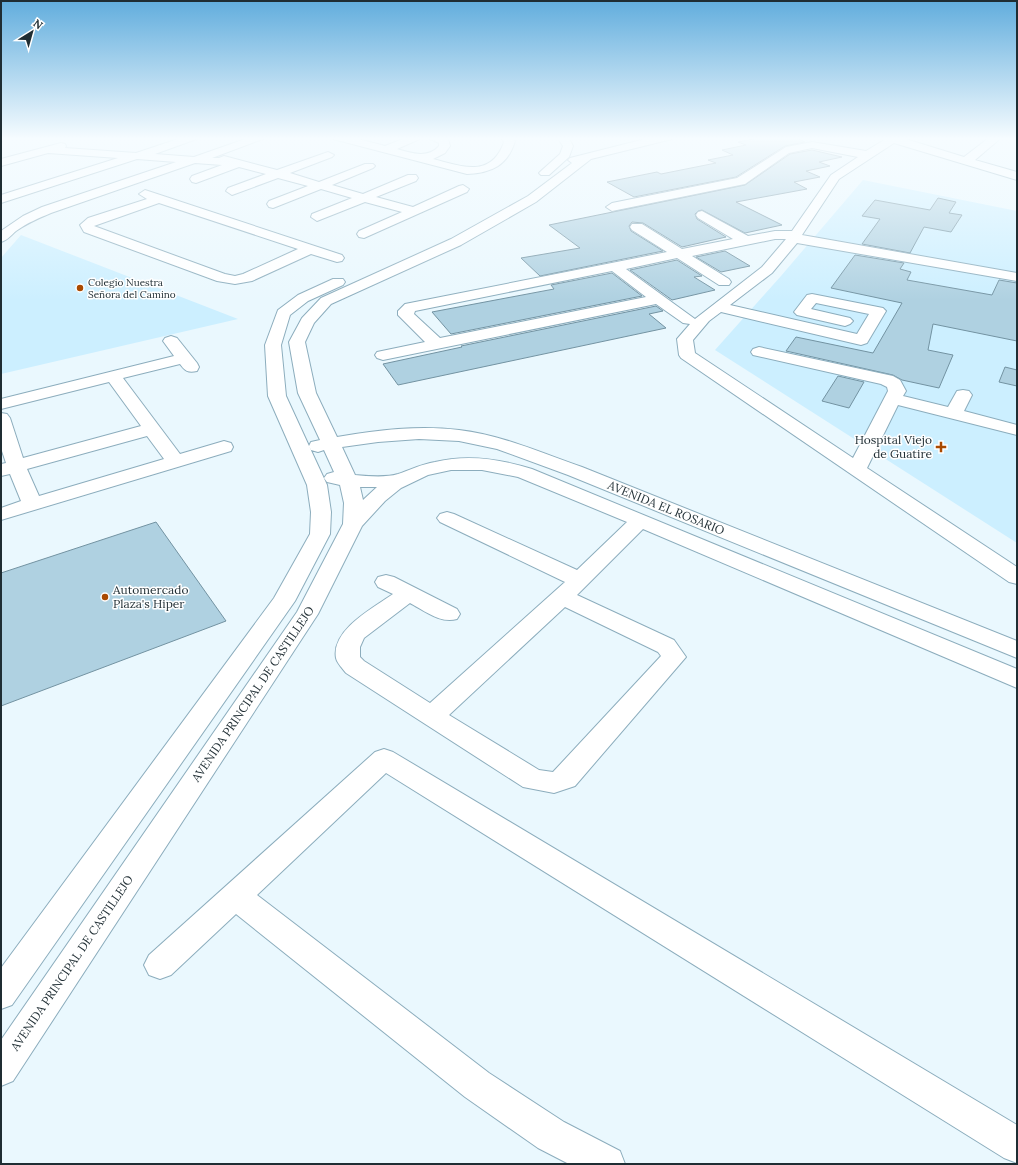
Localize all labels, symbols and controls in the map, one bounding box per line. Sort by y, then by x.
north arrow [12,12,52,52]
text: N [30,16,46,32]
place label: Colegio Nuestra Señora del Camino [88,276,176,301]
marker: Colegio Nuestra Señora del Camino [75,283,85,293]
place label: Hospital Viejo de Guatire [855,432,932,461]
marker: Hospital Viejo de Guatire [935,441,947,453]
street label: AVENIDA EL ROSARIO [605,477,727,538]
place label: Automercado Plaza's Hiper [112,582,188,611]
marker: Automercado Plaza's Hiper [100,592,110,602]
street label: AVENIDA PRINCIPAL DE CASTILLEJO [187,603,317,785]
street label: AVENIDA PRINCIPAL DE CASTILLEJO [6,872,136,1054]

